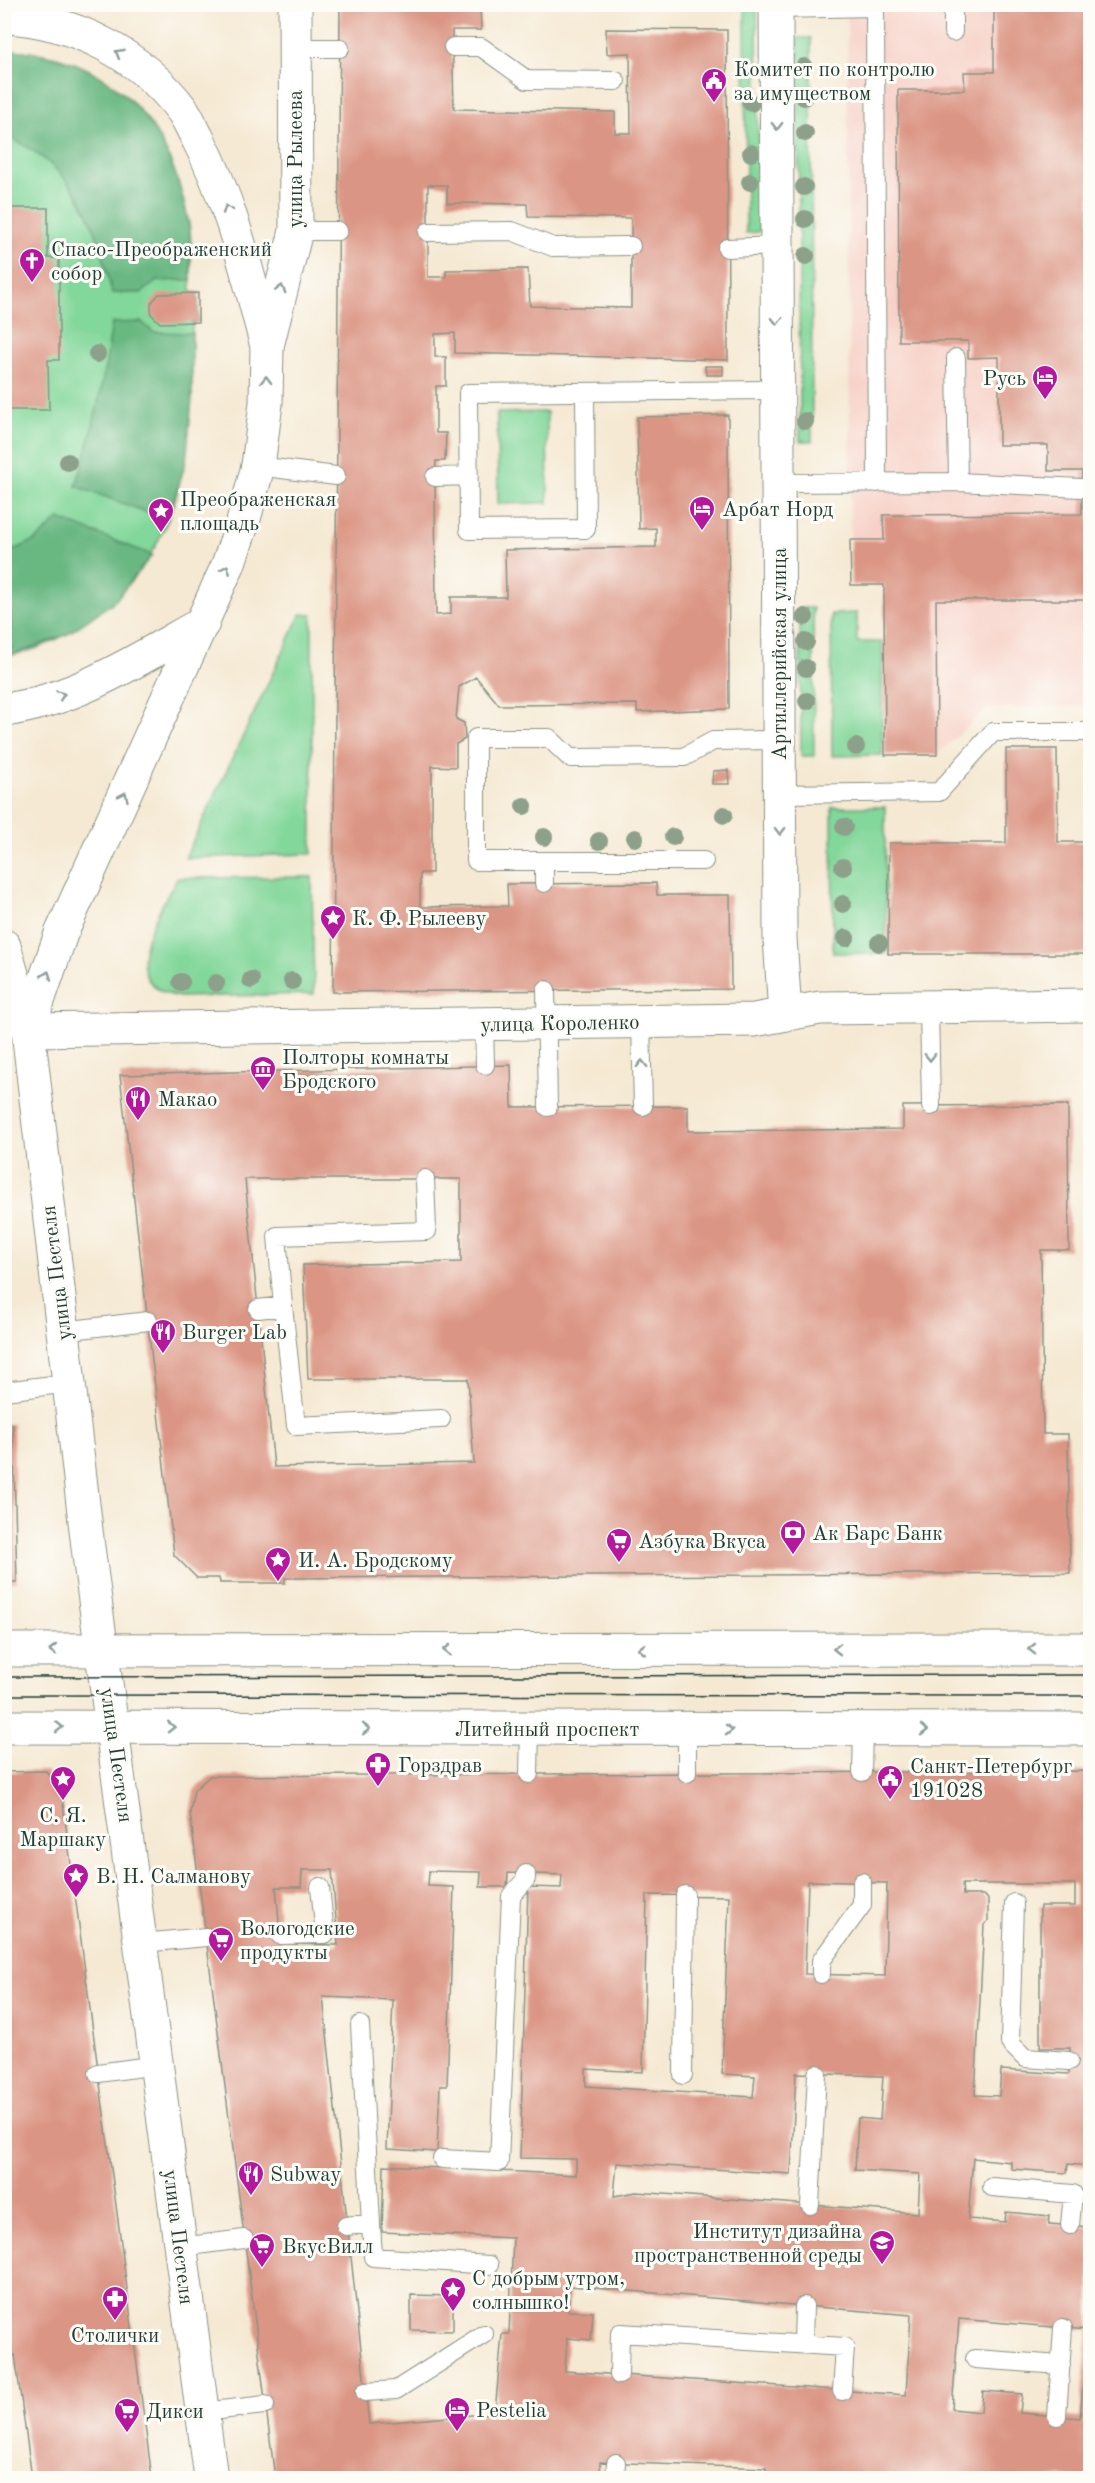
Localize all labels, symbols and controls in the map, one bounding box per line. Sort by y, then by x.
one-way arrow [115,49,125,60]
place label: Комитет по контролю за имуществом [734,60,935,105]
public building icon: Комитет по контролю за имуществом [699,66,729,104]
street label: улица Рылеева [286,90,307,228]
one-way arrow [771,121,783,130]
one-way arrow [222,204,235,215]
place label: Спасо-Преображенский собор [51,240,272,285]
church icon: Спасо-Преображенский собор [17,246,47,284]
one-way arrow [274,285,287,295]
one-way arrow [771,316,783,325]
hotel icon: Русь [1030,363,1060,401]
place label: Русь [983,369,1026,390]
one-way arrow [260,375,272,384]
place label: Преображенская площадь [180,490,336,535]
hotel icon: Арбат Норд [687,494,717,532]
place icon: Преображенская площадь [146,496,176,534]
place label: Арбат Норд [722,500,834,521]
street label: Артиллерийская улица [770,547,791,761]
one-way arrow [219,565,231,576]
one-way arrow [55,690,66,702]
one-way arrow [116,791,128,802]
one-way arrow [774,826,786,835]
place icon: К. Ф. Рылееву [318,903,348,941]
place label: К. Ф. Рылееву [352,909,487,930]
one-way arrow [40,970,52,981]
street label: улица Короленко [480,1013,640,1036]
place label: Полторы комнаты Бродского [282,1048,449,1093]
one-way arrow [924,1052,936,1061]
museum icon: Полторы комнаты Бродского [248,1054,278,1092]
one-way arrow [635,1059,648,1068]
restaurant icon: Макао [123,1084,153,1122]
place label: Макао [158,1090,217,1111]
street label: улица Пестеля [39,1204,76,1342]
restaurant icon: Burger Lab [148,1317,178,1355]
place label: Burger Lab [182,1323,287,1344]
bank icon: Ак Барс Банк [778,1518,808,1556]
place label: Ак Барс Банк [812,1524,943,1545]
supermarket icon: Азбука Вкуса [604,1526,634,1564]
place label: Азбука Вкуса [638,1532,766,1553]
place icon: И. А. Бродскому [263,1545,293,1583]
place label: И. А. Бродскому [298,1551,453,1572]
one-way arrow [443,1643,452,1656]
one-way arrow [638,1643,647,1655]
one-way arrow [833,1643,842,1655]
one-way arrow [1028,1643,1037,1655]
one-way arrow [49,1644,58,1656]
street label: улица Пестеля [96,1686,135,1824]
street label: Литейный проспект [455,1720,639,1741]
one-way arrow [54,1721,63,1733]
one-way arrow [167,1721,176,1733]
one-way arrow [362,1723,371,1735]
one-way arrow [725,1724,734,1736]
one-way arrow [920,1724,929,1736]
pharmacy icon: Горздрав [363,1750,393,1788]
place label: Горздрав [398,1756,482,1777]
place label: Санкт-Петербург 191028 [910,1757,1072,1802]
public building icon: Санкт-Петербург 191028 [875,1763,905,1801]
place icon: С. Я. Маршаку [48,1764,78,1802]
place label: С. Я. Маршаку [20,1806,106,1851]
place icon: В. Н. Салманову [61,1861,91,1899]
place label: В. Н. Салманову [96,1867,251,1888]
place label: Вологодские продукты [240,1919,355,1964]
supermarket icon: Вологодские продукты [206,1925,236,1963]
restaurant icon: Subway [236,2159,266,2197]
place label: Subway [270,2165,341,2186]
street label: улица Пестеля [159,2168,196,2306]
place label: Институт дизайна пространственной среды [634,2222,862,2267]
school or university icon: Институт дизайна пространственной среды [867,2228,897,2266]
supermarket icon: ВкусВилл [247,2231,277,2269]
place label: ВкусВилл [282,2237,373,2258]
place label: С добрым утром, солнышко! [472,2269,625,2314]
place icon: С добрым утром, солнышко! [438,2275,468,2313]
pharmacy icon: Столички [100,2284,130,2322]
place label: Столички [71,2326,159,2347]
hotel icon: Pestelia [442,2395,472,2433]
supermarket icon: Дикси [112,2396,142,2434]
place label: Pestelia [476,2401,547,2422]
place label: Дикси [146,2402,204,2423]

